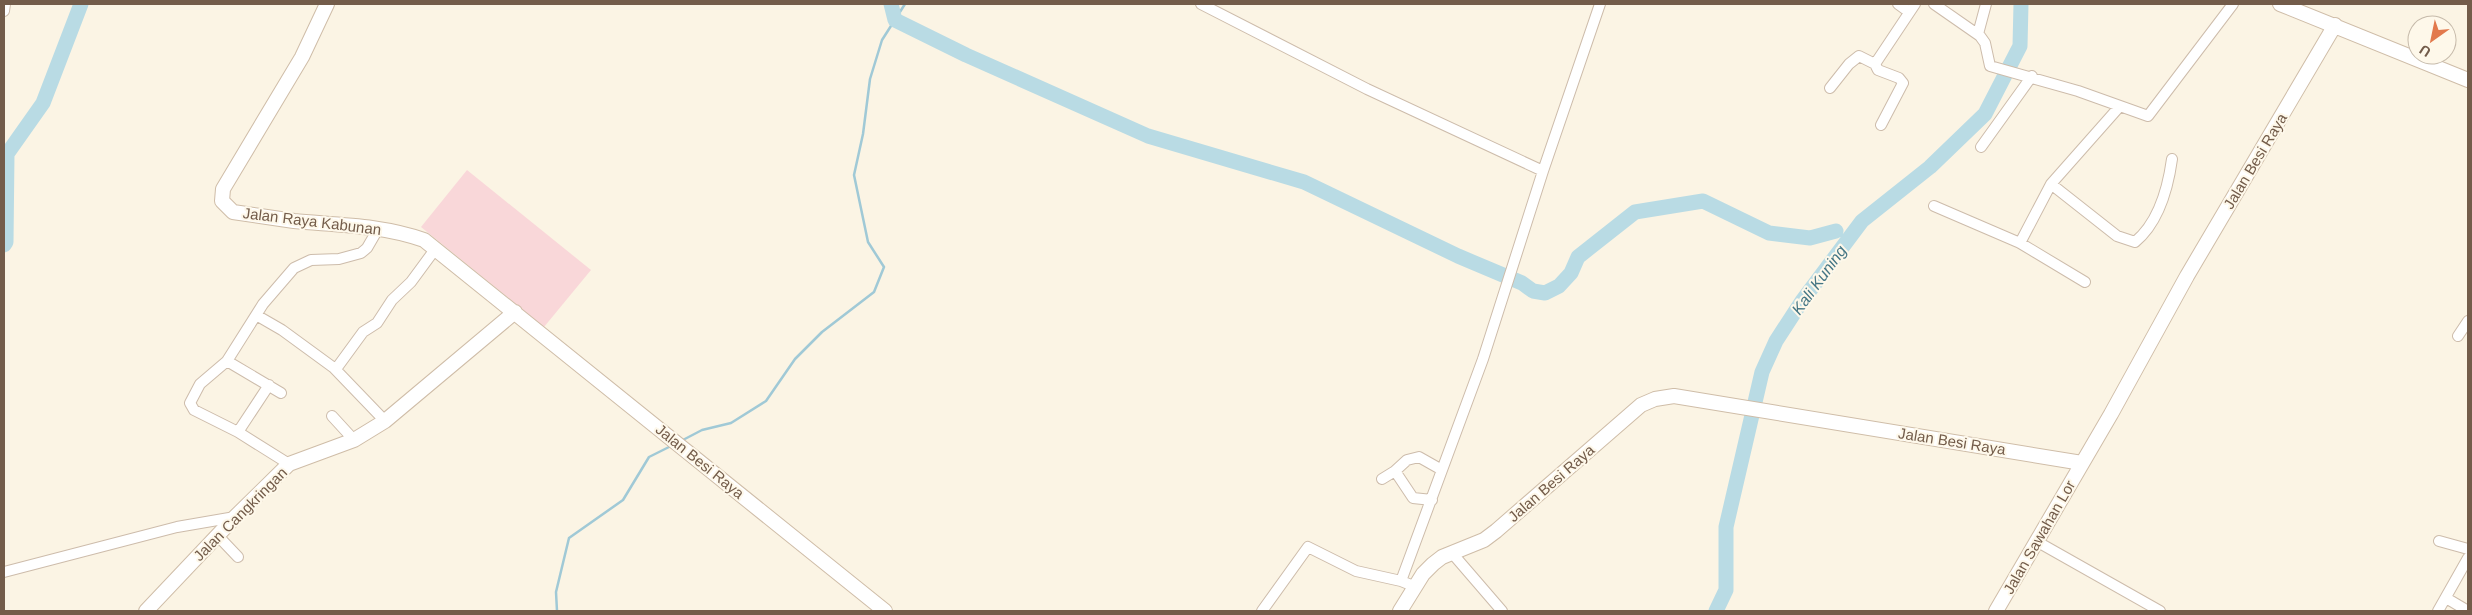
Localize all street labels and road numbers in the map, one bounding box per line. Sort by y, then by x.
street label: Jalan Besi Raya [2220,110,2291,212]
street label: Jalan Raya Kabunan [242,204,382,238]
street label: Jalan Besi Raya [653,420,748,502]
street label: Jalan Besi Raya [1897,424,2008,458]
street label: Jalan Besi Raya [1505,441,1598,525]
street label: Jalan Cangkringan [190,464,290,564]
street label: Jalan Sawahan Lor [2000,477,2078,597]

